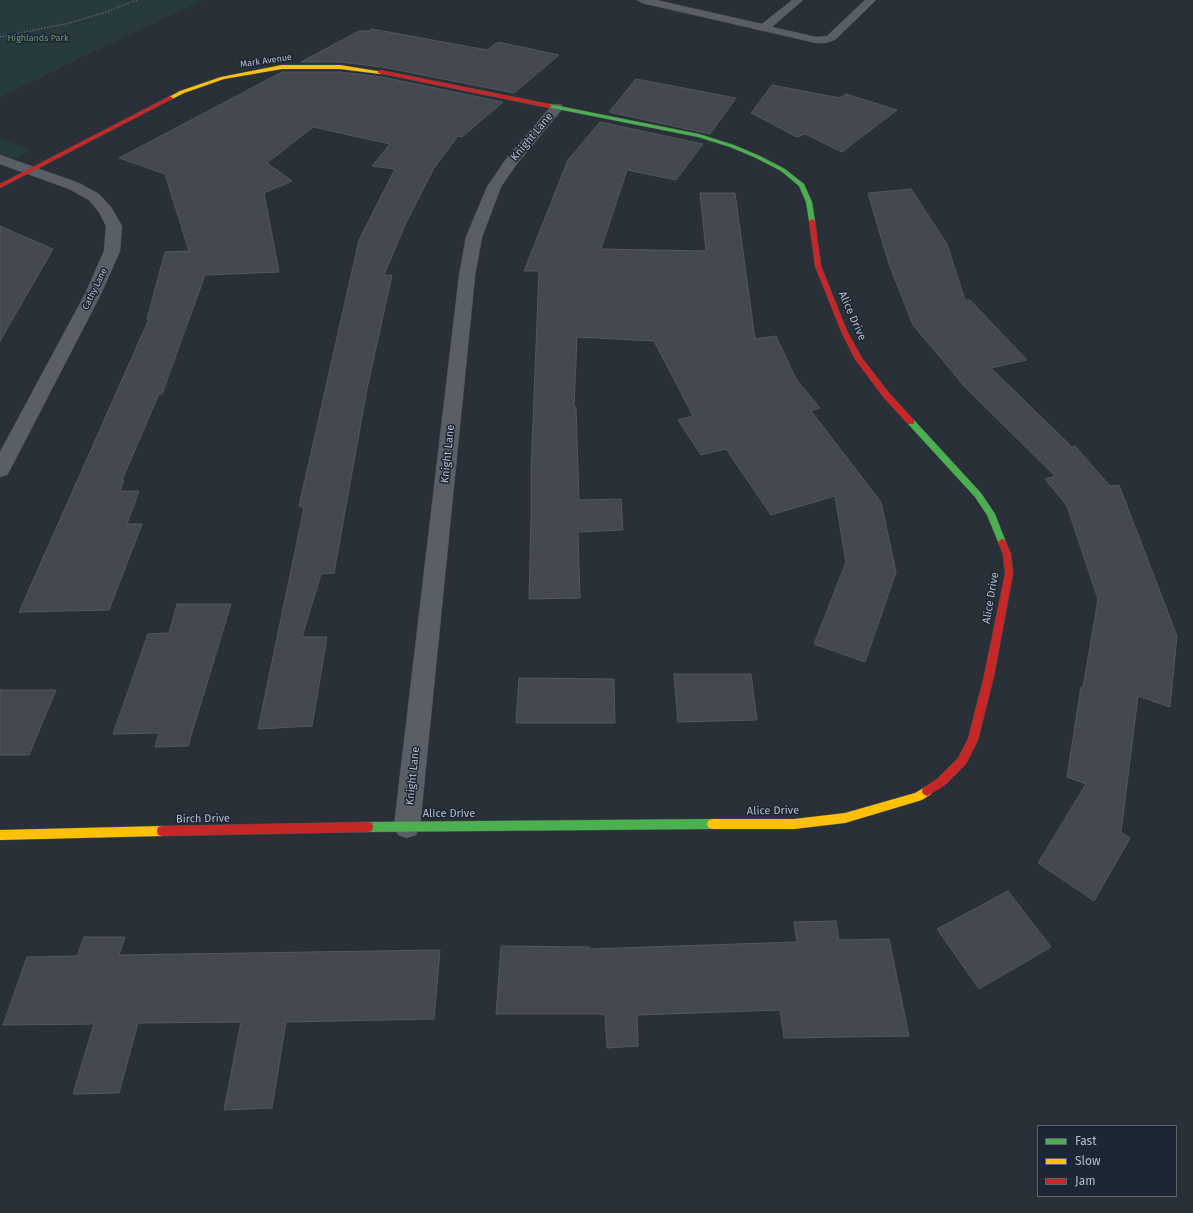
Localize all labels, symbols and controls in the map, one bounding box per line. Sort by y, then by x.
park label: Highlands Park [7,33,69,43]
street label: Mark Avenue [239,52,293,70]
street label: Knight Lane [508,110,556,164]
street label: Cathy Lane [80,267,110,311]
street label: Alice Drive [835,289,869,343]
street label: Knight Lane [438,424,458,484]
street label: Alice Drive [980,571,1002,625]
street label: Knight Lane [403,746,423,806]
street label: Alice Drive [747,804,799,818]
street label: Alice Drive [423,807,475,821]
street label: Birch Drive [176,812,230,826]
legend [1037,1125,1177,1197]
text: Fast [1075,1134,1097,1148]
text: Slow [1075,1154,1101,1168]
text: Jam [1075,1174,1095,1188]

